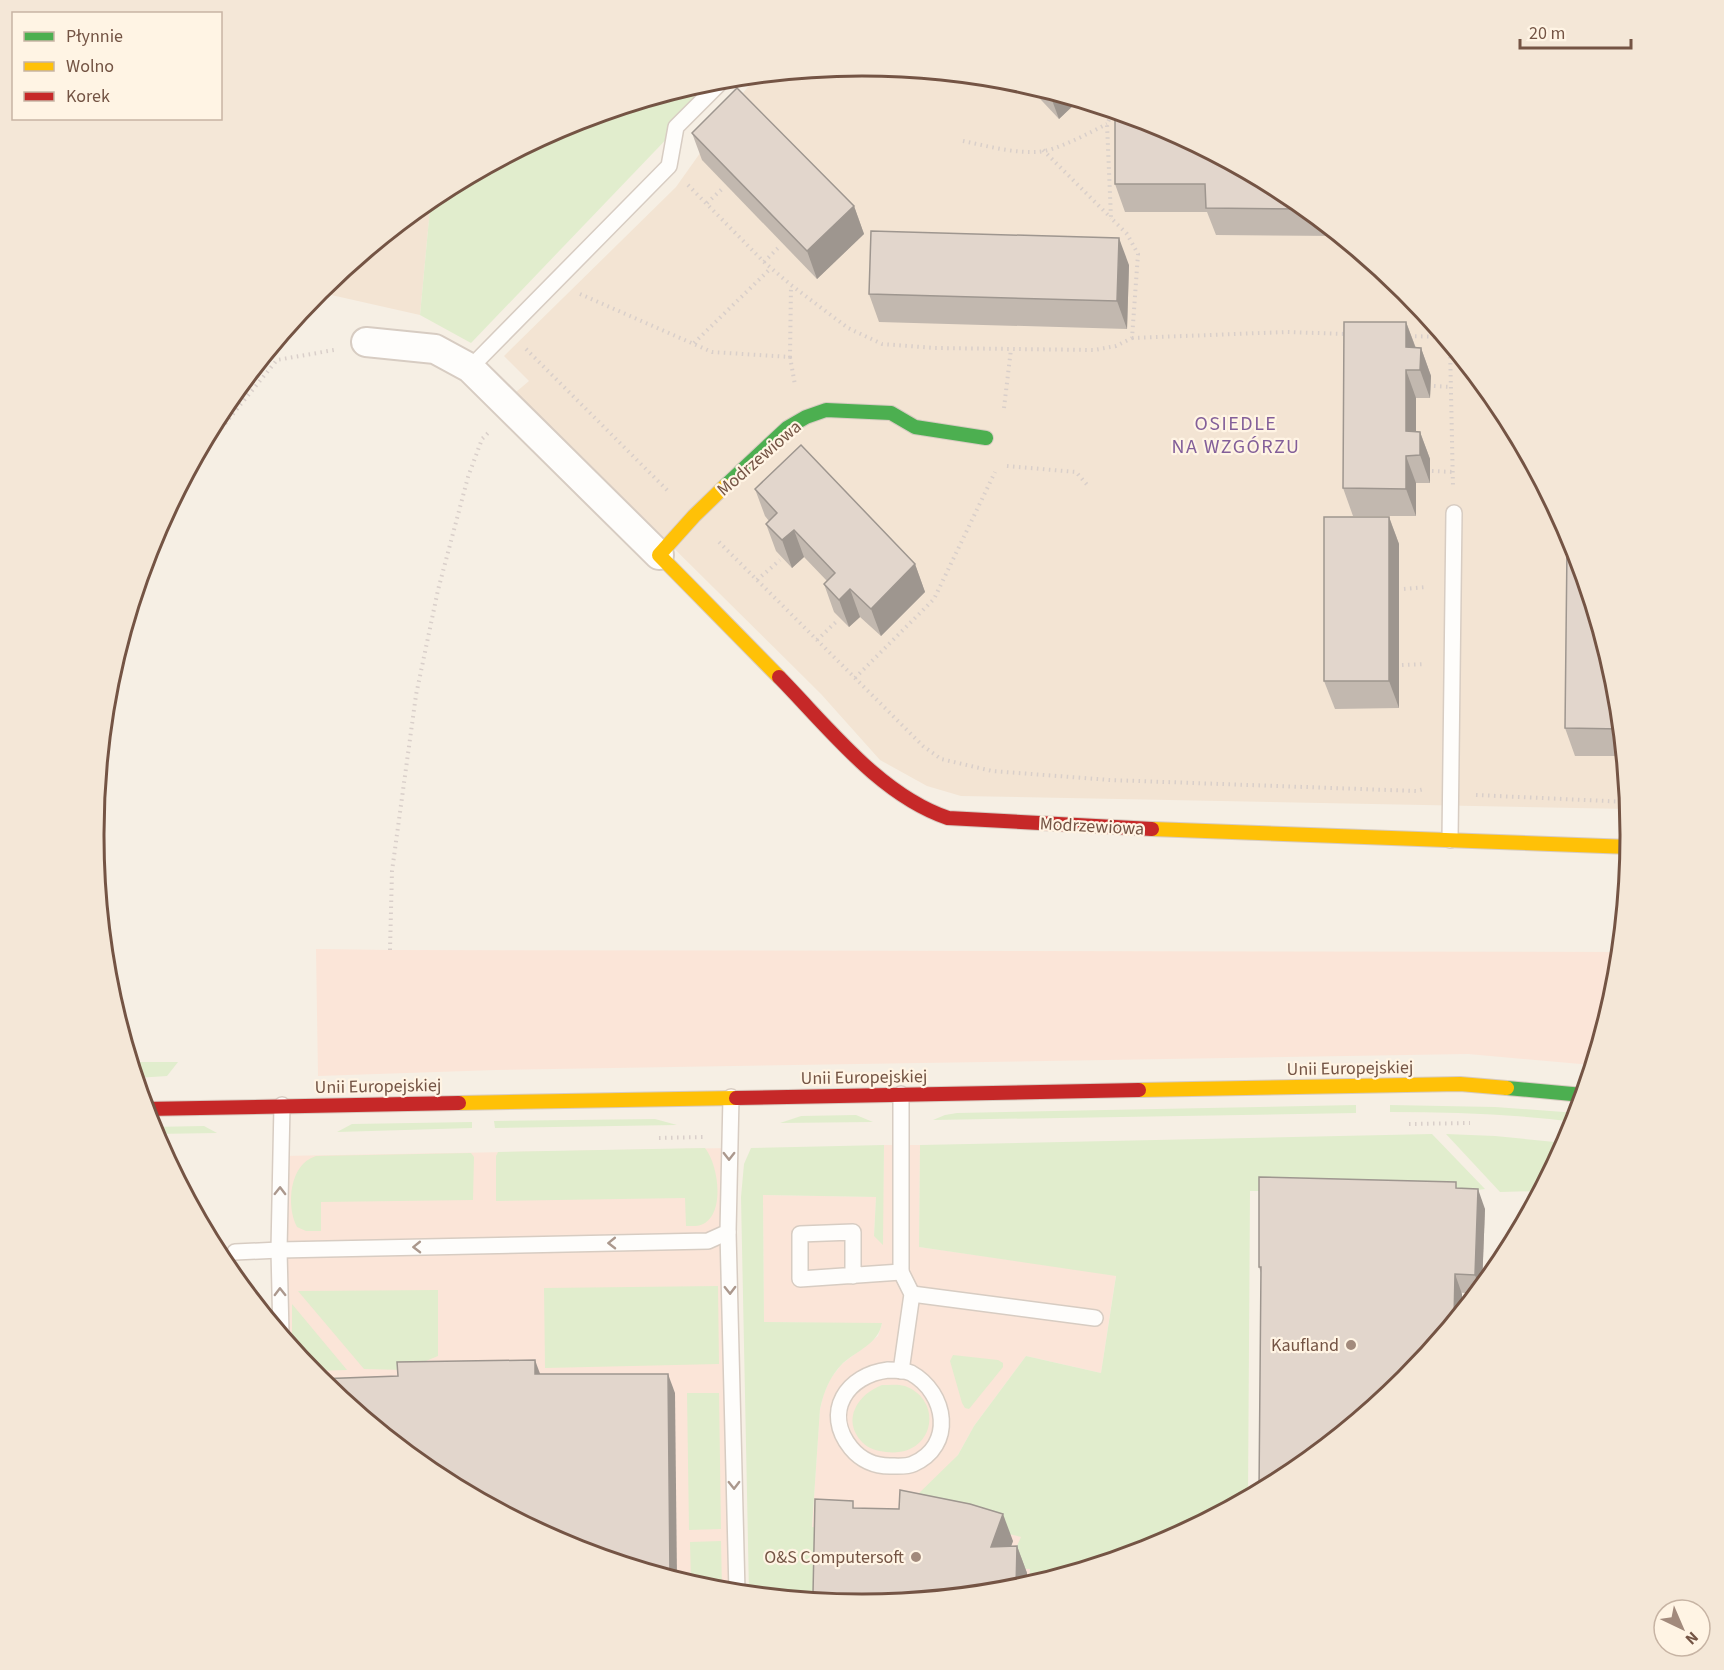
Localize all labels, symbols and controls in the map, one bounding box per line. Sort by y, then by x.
legend [12,12,222,120]
scale bar [1520,12,1631,50]
text: 20 m [1529,21,1565,46]
text: Płynnie [66,24,123,49]
text: Wolno [66,54,114,79]
text: Korek [66,84,110,109]
district label: OSIEDLE NA WZGÓRZU [1171,410,1301,461]
street label: Modrzewiowa [712,415,807,502]
street label: Modrzewiowa [1039,811,1145,842]
street label: Unii Europejskiej [1286,1055,1414,1082]
street label: Unii Europejskiej [800,1064,928,1091]
street label: Unii Europejskiej [314,1073,442,1100]
one-way arrow [723,1151,735,1160]
one-way arrow [274,1187,286,1196]
one-way arrow [607,1237,616,1249]
one-way arrow [412,1241,421,1253]
one-way arrow [724,1286,736,1295]
one-way arrow [274,1287,287,1296]
place label: Kaufland [1271,1333,1339,1358]
marker: Kaufland [1344,1338,1358,1352]
one-way arrow [728,1481,740,1490]
place label: O&S Computersoft [764,1545,904,1570]
marker: O&S Computersoft [909,1550,923,1564]
north arrow [1652,1598,1712,1658]
text: N [1680,1626,1703,1650]

